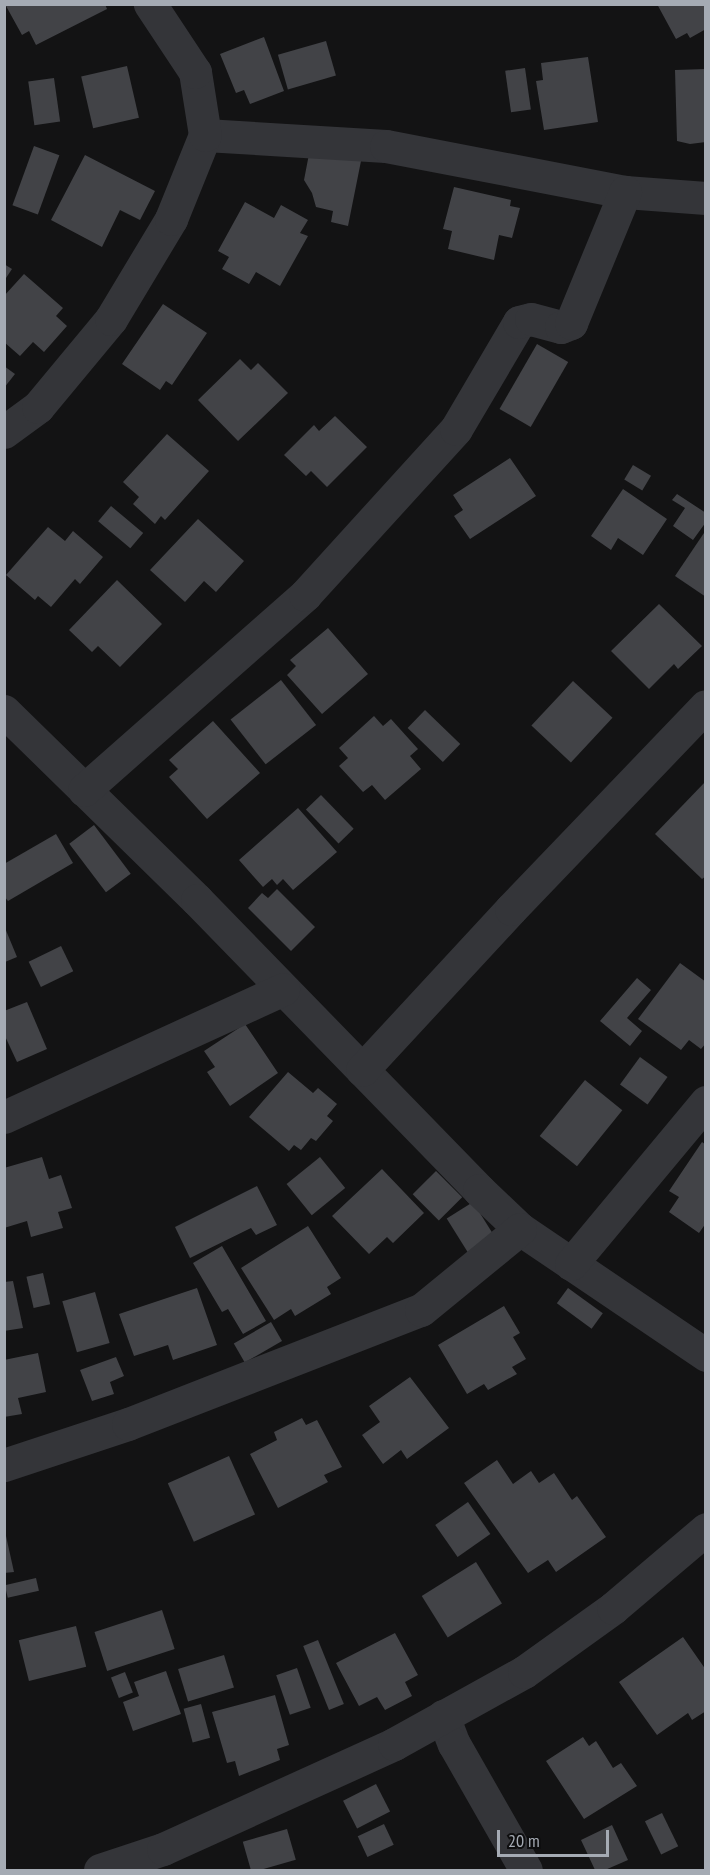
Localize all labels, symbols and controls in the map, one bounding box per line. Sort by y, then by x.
scale bar [500,1818,612,1856]
text: 20 m [508,1829,540,1852]

